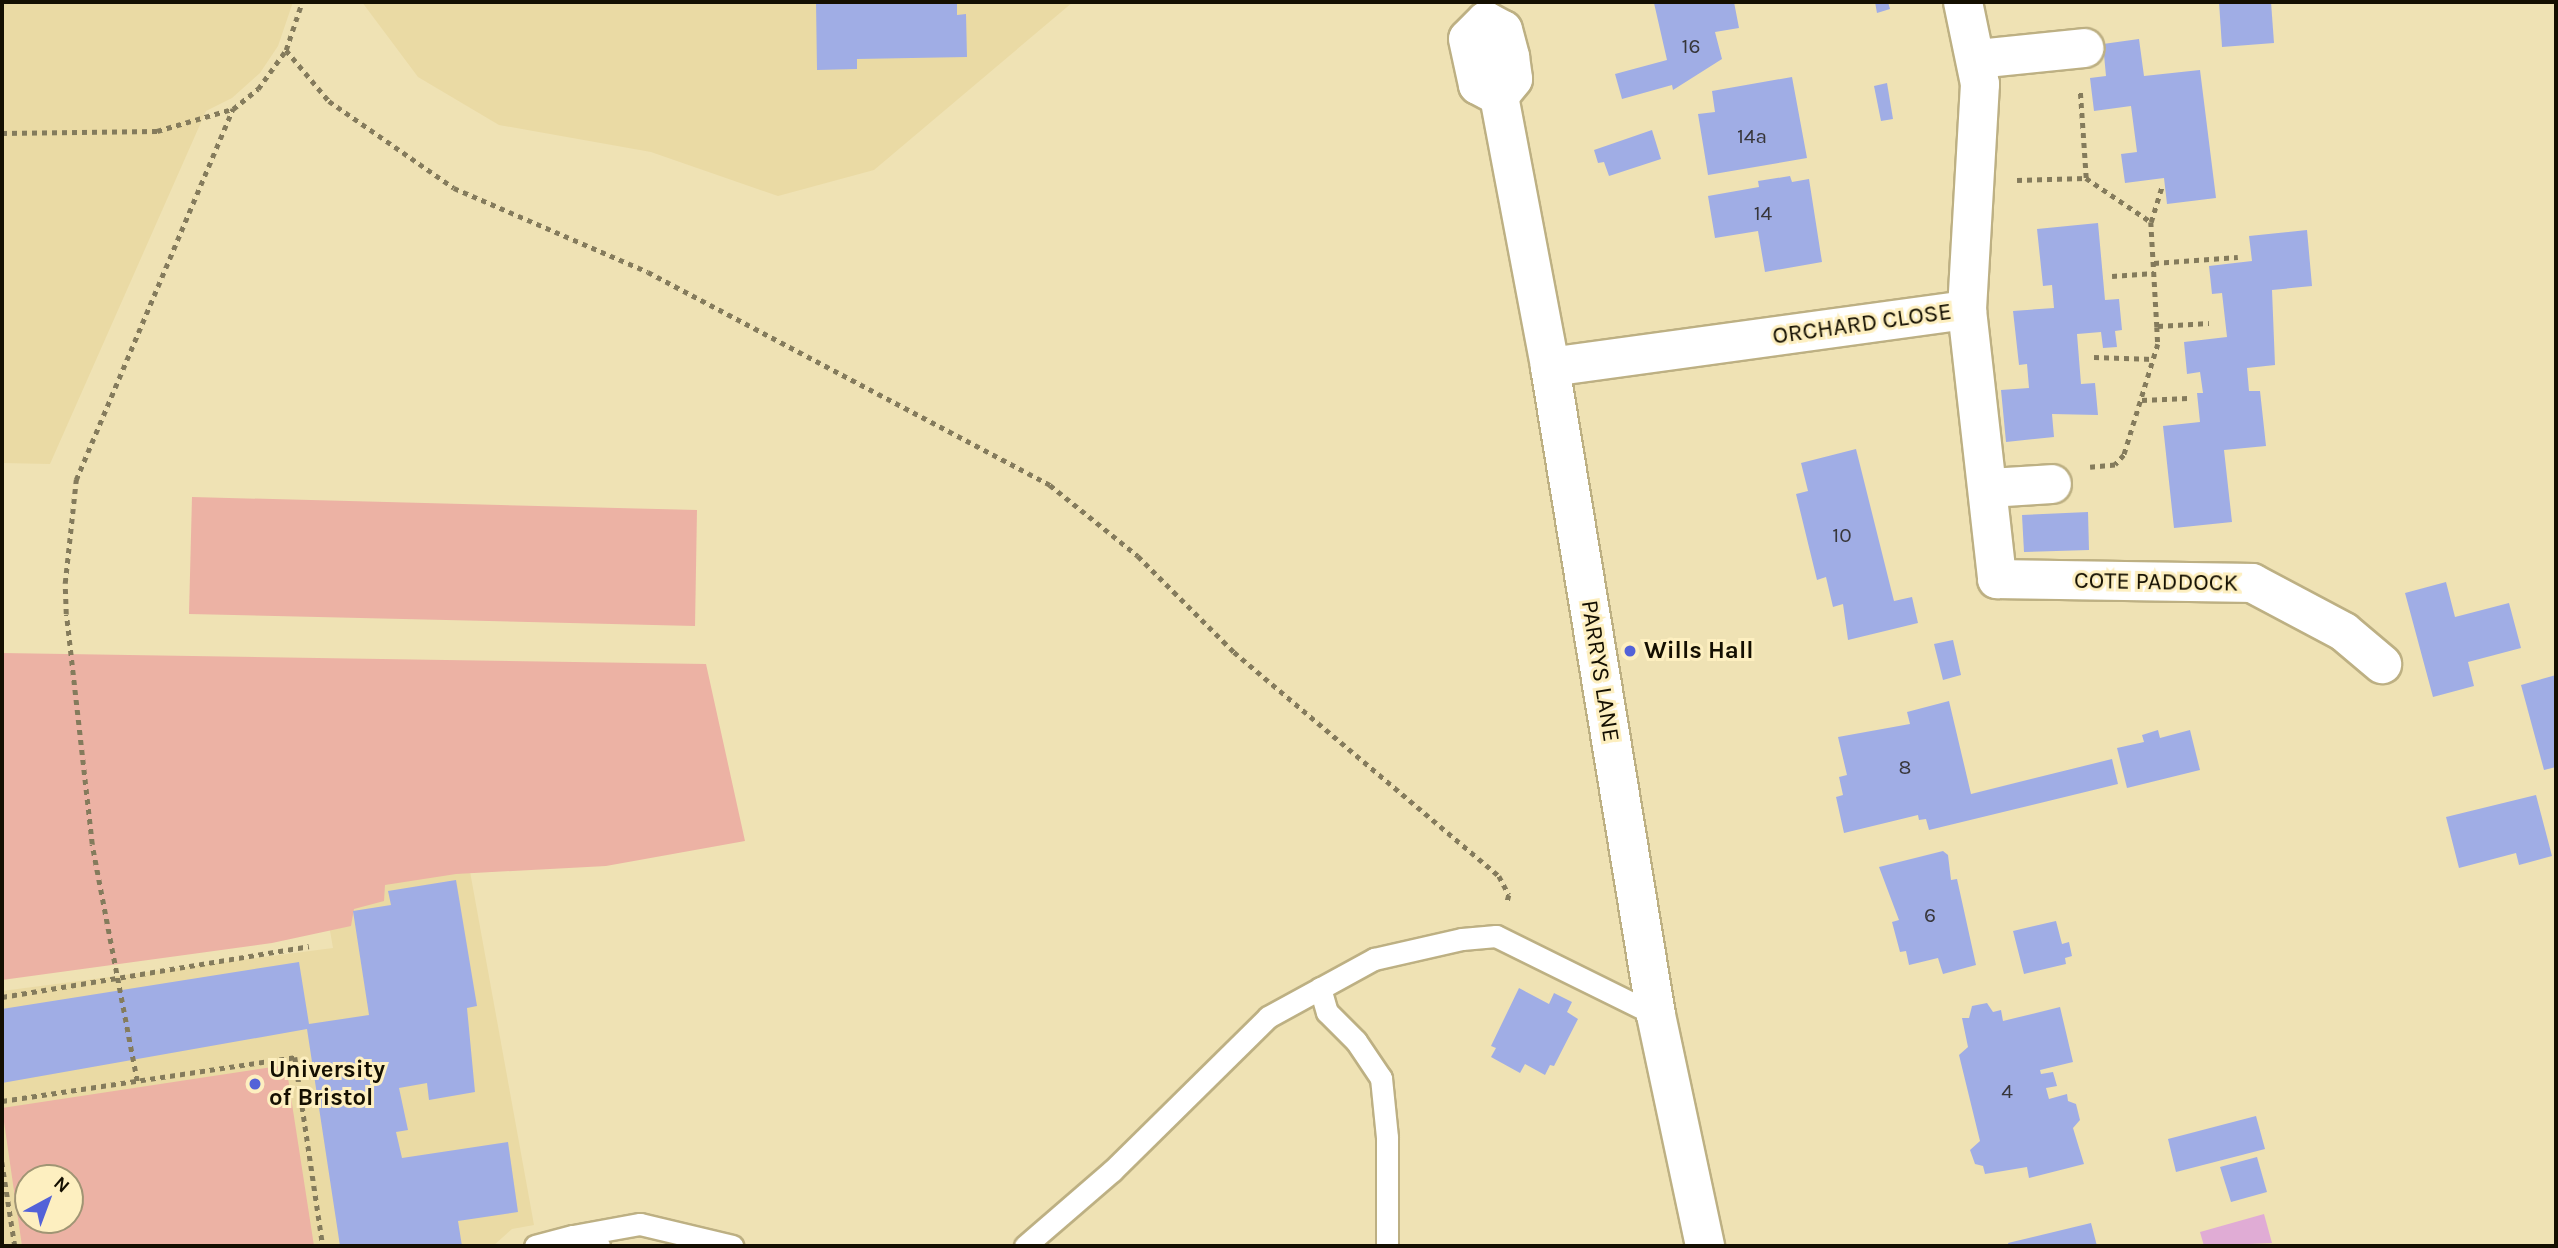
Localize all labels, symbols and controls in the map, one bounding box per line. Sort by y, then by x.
house number: 16 [1682,33,1700,59]
house number: 14a [1737,123,1767,149]
house number: 14 [1754,200,1772,226]
street label: ORCHARD CLOSE [1771,297,1953,351]
house number: 10 [1832,522,1852,548]
street label: COTE PADDOCK [2074,566,2238,598]
street label: PARRYS LANE [1575,598,1625,744]
place label: Wills Hall [1644,637,1754,665]
marker: Wills Hall [1622,643,1638,659]
house number: 8 [1899,754,1911,780]
house number: 6 [1924,902,1936,928]
place label: University of Bristol [269,1056,385,1112]
marker: University of Bristol [247,1076,263,1092]
house number: 4 [2001,1078,2013,1104]
north arrow [14,1164,84,1234]
text: N [49,1172,74,1197]

